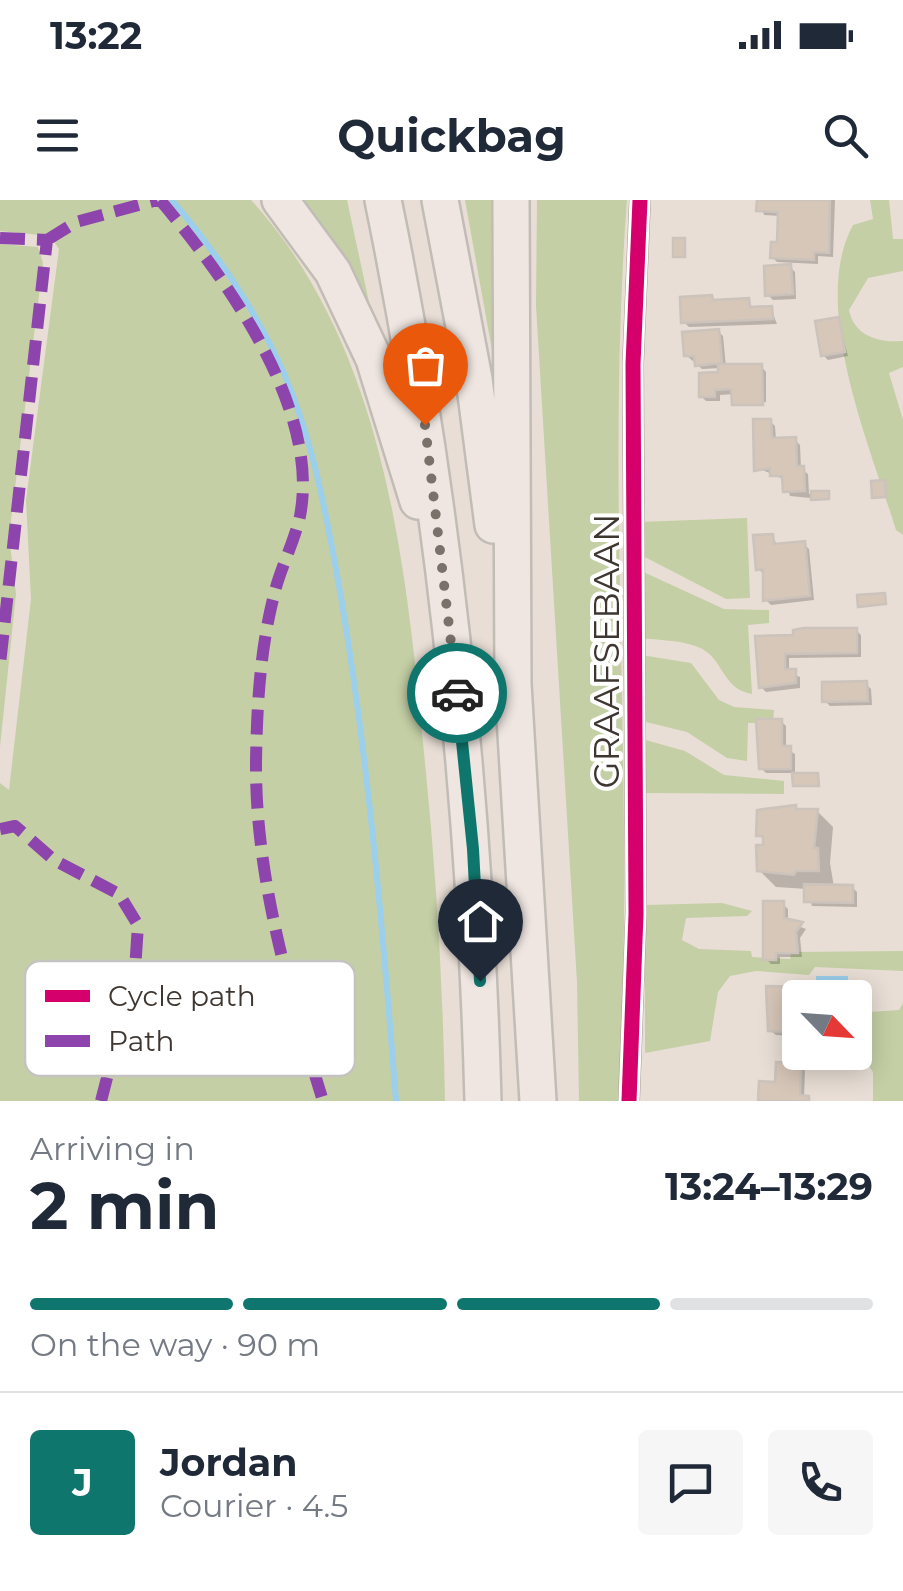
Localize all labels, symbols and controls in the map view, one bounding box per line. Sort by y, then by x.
text: 13:22 [50,12,142,59]
icon: menu [30,108,85,163]
text: Quickbag [337,108,566,163]
icon: search [818,108,873,163]
pin [383,323,468,426]
icon: bag [398,338,453,393]
street label: GRAAFSEBAAN [585,513,628,789]
courier [407,643,507,743]
icon: car [430,666,485,721]
pin [438,879,523,982]
icon: home [453,894,508,949]
legend [25,961,355,1076]
text: Cycle path [108,979,256,1013]
north arrow [782,980,872,1070]
map controls [782,980,872,1070]
text: Path [108,1024,175,1058]
text: Arriving in [30,1129,195,1168]
text: 13:24–13:29 [665,1163,873,1210]
text: 2 min [30,1166,219,1245]
text: On the way · 90 m [30,1325,320,1364]
button: chat [638,1430,743,1535]
button: phone [768,1430,873,1535]
text: Jordan [160,1439,298,1486]
text: J [72,1459,93,1506]
text: Courier · 4.5 [160,1486,348,1525]

